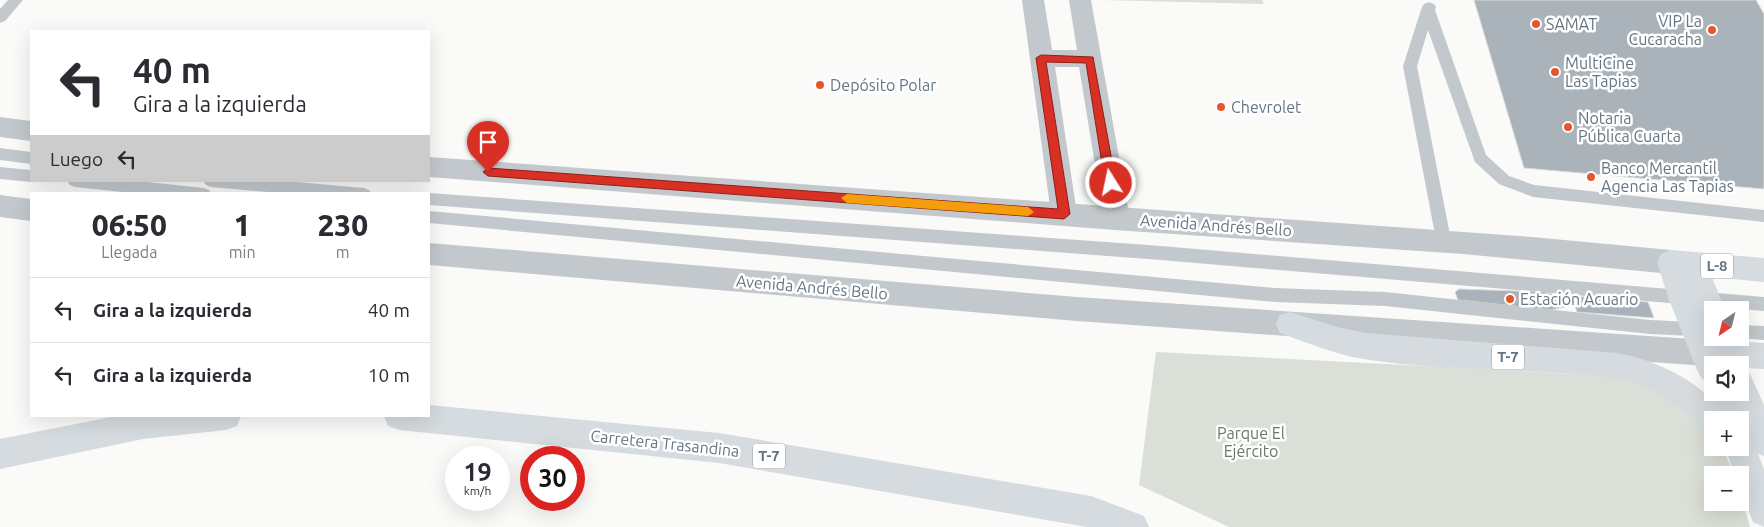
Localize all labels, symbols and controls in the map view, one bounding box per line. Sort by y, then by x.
place label: VIP La Cucaracha [1629,12,1702,48]
place label: SAMAT [1546,15,1597,33]
marker: SAMAT [1530,18,1542,30]
marker: VIP La Cucaracha [1706,24,1718,36]
icon: left [50,50,115,115]
text: 40 m [133,50,211,90]
place label: MultiCine Las Tapias [1565,54,1637,90]
marker: MultiCine Las Tapias [1549,66,1561,78]
place label: Depósito Polar [830,76,936,94]
marker: Depósito Polar [814,79,826,91]
text: Gira a la izquierda [133,91,307,116]
place label: Chevrolet [1231,98,1302,116]
marker: Chevrolet [1215,101,1227,113]
place label: Notaria Pública Cuarta [1578,109,1681,145]
pin [467,121,509,172]
marker: Notaria Pública Cuarta [1562,121,1574,133]
icon: arrive [474,128,502,156]
icon: left [113,145,141,173]
text: Luego [50,148,103,170]
position arrow [1084,156,1136,208]
place label: Banco Mercantil Agencia Las Tapias [1601,159,1734,195]
marker: Banco Mercantil Agencia Las Tapias [1585,171,1597,183]
text: 06:50 [92,208,167,242]
text: 1 [234,208,251,242]
text: 230 [317,208,368,242]
street label: Avenida Andrés Bello [1139,211,1293,239]
text: Llegada [101,243,157,261]
text: min [229,243,256,261]
text: m [336,243,350,261]
road number: L-8 [1701,254,1733,278]
street label: Avenida Andrés Bello [735,271,889,303]
place label: Estación Acuario [1520,290,1638,308]
marker: Estación Acuario [1504,293,1516,305]
icon: left [50,296,78,324]
text: Gira a la izquierda [93,299,252,321]
text: 40 m [368,299,410,321]
north arrow [1704,301,1749,346]
map controls [1704,301,1749,511]
road number: T-7 [1492,344,1524,370]
button: sound [1704,356,1749,401]
icon: left [50,361,78,389]
text: Gira a la izquierda [93,364,252,386]
text: 10 m [368,364,410,386]
button: + [1704,411,1749,456]
park label: Parque El Ejército [1217,424,1285,460]
street label: Carretera Trasandina [590,426,740,460]
road number: T-7 [753,444,785,468]
speed limit sign: 30 [520,446,585,511]
text: 19 [463,458,492,486]
button: − [1704,466,1749,511]
text: km/h [464,484,491,497]

